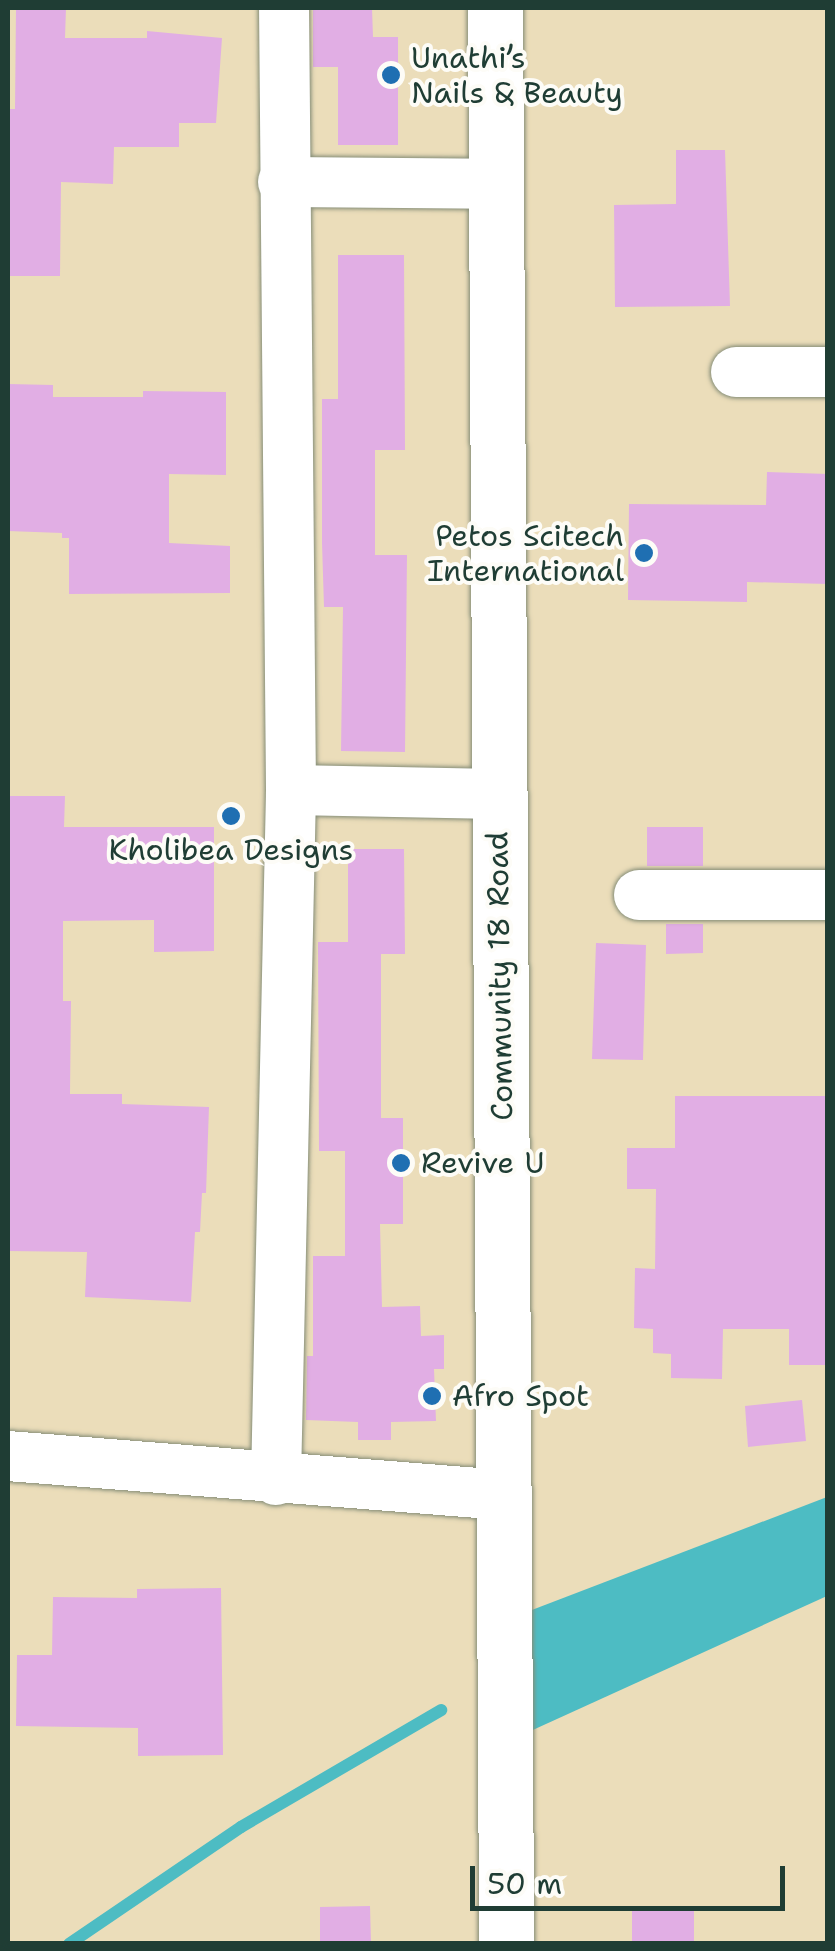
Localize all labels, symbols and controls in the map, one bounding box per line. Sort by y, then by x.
place label: Unathi’s Nails & Beauty [411,40,623,110]
marker: Unathi’s Nails & Beauty [380,64,402,86]
place label: Petos Scitech International [427,518,624,588]
marker: Petos Scitech International [633,542,655,564]
marker: Kholibea Designs [220,805,242,827]
street label: Community 18 Road [479,831,521,1121]
place label: Kholibea Designs [109,832,353,868]
place label: Revive U [421,1145,544,1181]
marker: Revive U [390,1152,412,1174]
place label: Afro Spot [452,1378,589,1414]
marker: Afro Spot [421,1385,443,1407]
scale bar [475,1846,790,1908]
text: 50 m [487,1863,562,1904]

